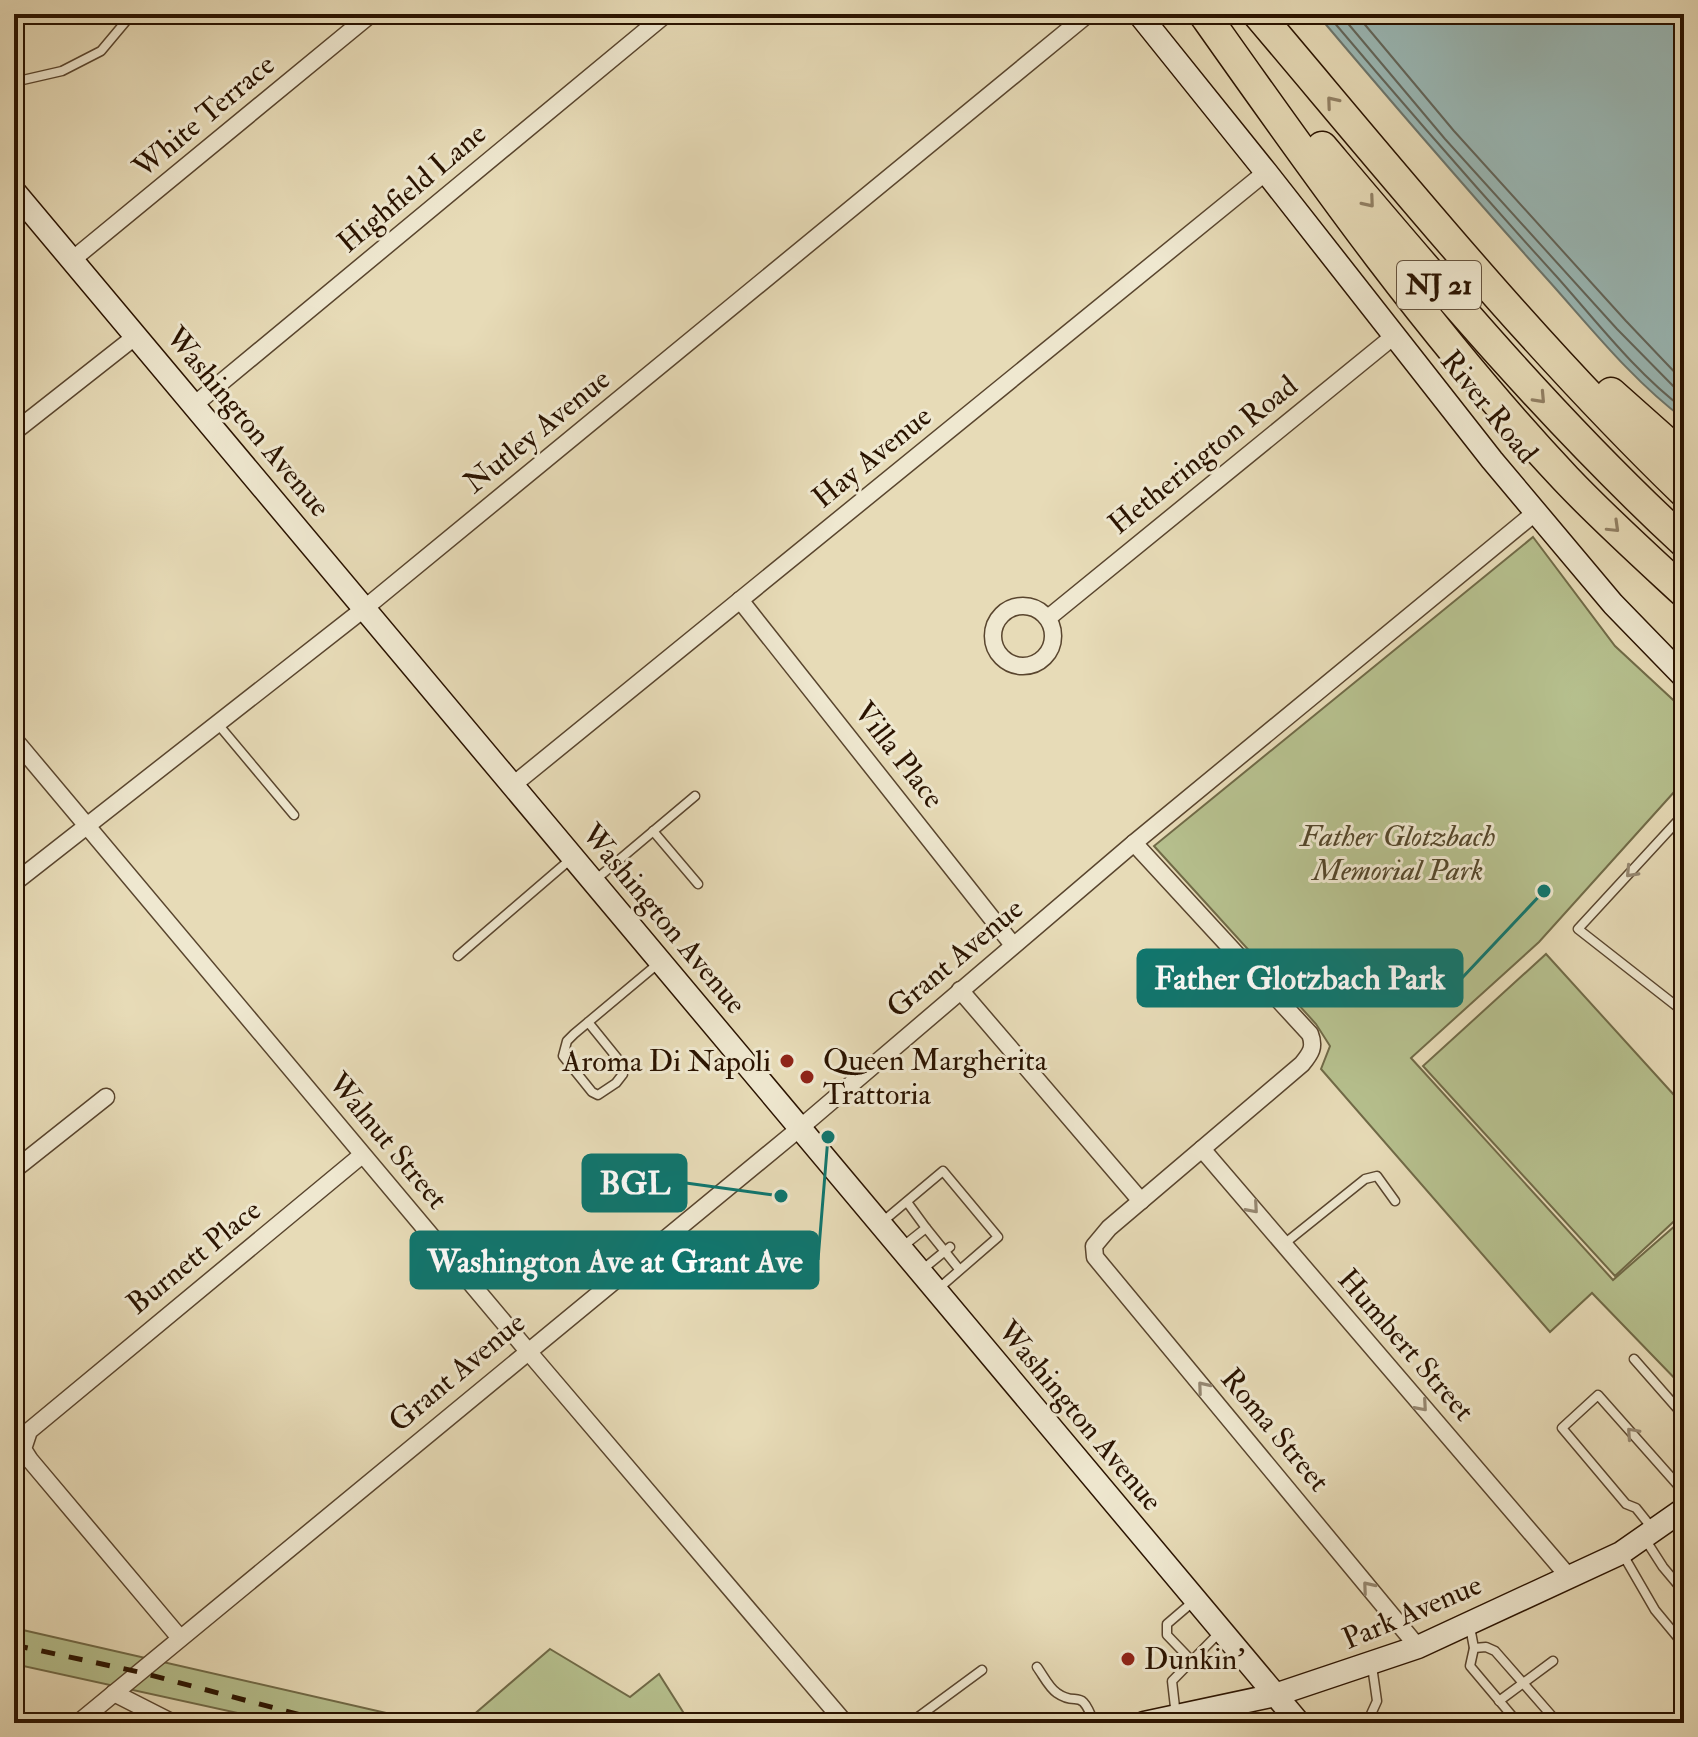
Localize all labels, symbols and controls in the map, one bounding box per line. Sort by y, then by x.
street label: White Terrace [125,46,282,187]
one-way arrow [1327,96,1342,111]
street label: Highfield Lane [330,115,494,261]
one-way arrow [1359,193,1374,207]
road number: NJ 21 [1397,261,1481,309]
street label: Washington Avenue [157,319,338,525]
street label: River Road [1432,343,1546,471]
street label: Nutley Avenue [456,361,618,501]
street label: Hetherington Road [1101,367,1305,543]
one-way arrow [1530,389,1545,403]
street label: Hay Avenue [805,398,939,516]
one-way arrow [1605,517,1619,532]
street label: Villa Place [846,694,952,816]
street label: Washington Avenue [573,816,754,1022]
park label: Father Glotzbach Memorial Park [1298,818,1496,889]
one-way arrow [1626,862,1640,877]
street label: Grant Avenue [879,890,1031,1026]
callout: Father Glotzbach Park [1138,950,1462,1006]
text: Father Glotzbach Park [1154,959,1446,999]
place label: Queen Margherita Trattoria [823,1042,1048,1113]
place label: Aroma Di Napoli [561,1043,771,1080]
marker: Aroma Di Napoli [778,1052,796,1070]
street label: Walnut Street [320,1064,456,1217]
marker: Queen Margherita Trattoria [798,1068,816,1086]
callout: BGL [583,1155,686,1211]
text: BGL [599,1164,671,1204]
street label: Burnett Place [119,1192,269,1322]
one-way arrow [1243,1199,1257,1214]
callout: Washington Ave at Grant Ave [411,1232,818,1288]
text: Washington Ave at Grant Ave [426,1242,803,1282]
street label: Humbert Street [1330,1261,1482,1429]
street label: Grant Avenue [381,1304,533,1440]
street label: Washington Avenue [989,1313,1170,1519]
street label: Roma Street [1213,1361,1338,1499]
one-way arrow [1198,1381,1212,1396]
one-way arrow [1412,1396,1427,1411]
one-way arrow [1628,1428,1642,1443]
street label: Park Avenue [1337,1566,1487,1658]
one-way arrow [1363,1582,1378,1596]
place label: Dunkin' [1144,1641,1245,1678]
marker: Dunkin' [1119,1650,1137,1668]

